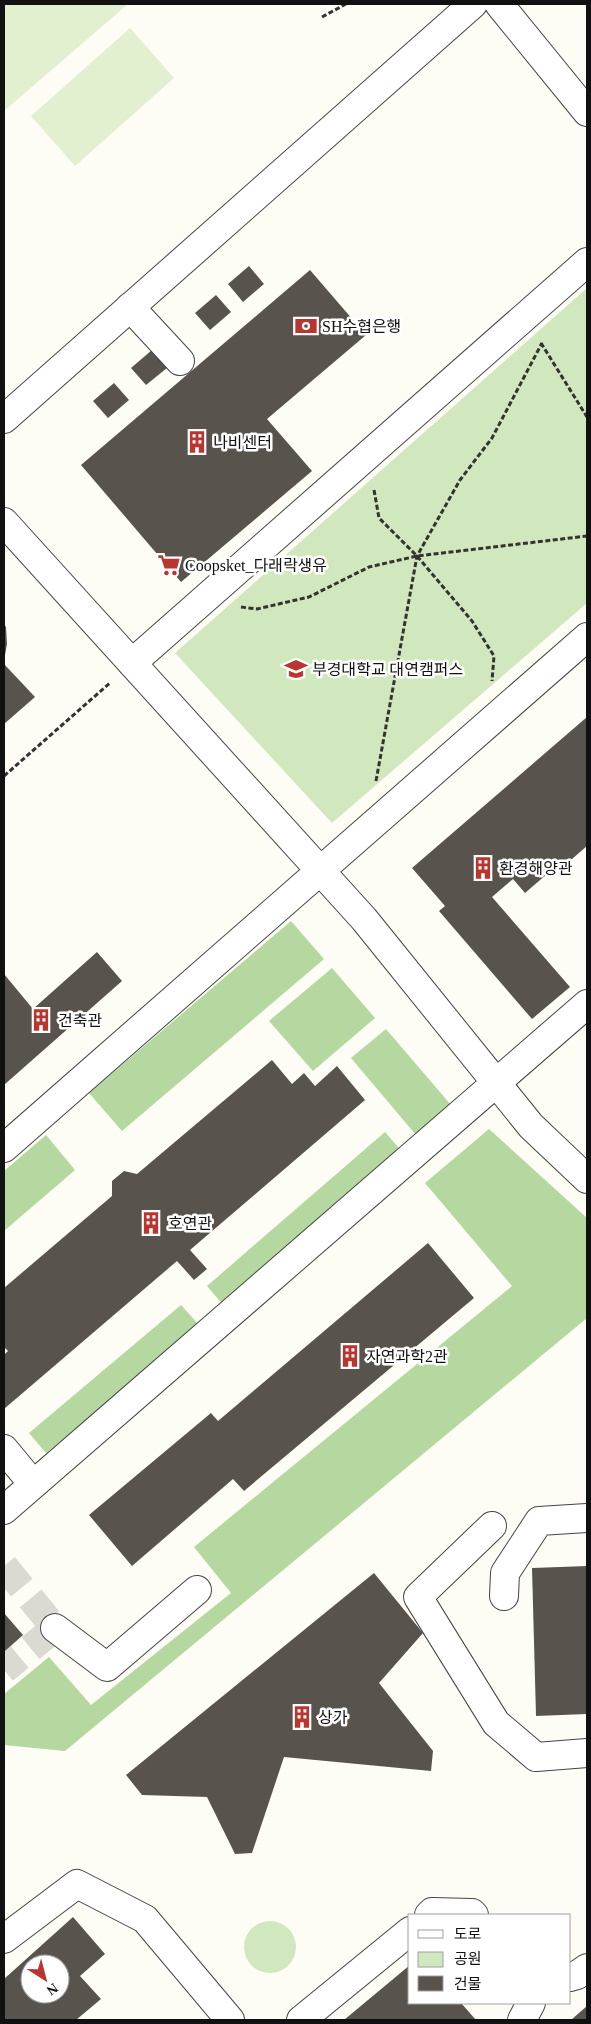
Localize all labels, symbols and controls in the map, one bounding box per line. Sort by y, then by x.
bank icon: SH수협은행 [293,313,319,339]
place label: SH수협은행 [322,318,401,335]
building icon: 나비센터 [184,429,210,455]
place label: 나비센터 [213,434,272,451]
supermarket icon: Coopsket_다래락생유 [156,552,182,578]
place label: Coopsket_다래락생유 [185,557,327,575]
school or university icon: 부경대학교 대연캠퍼스 [283,656,309,682]
place label: 부경대학교 대연캠퍼스 [312,661,463,678]
building icon: 환경해양관 [470,855,496,881]
place label: 환경해양관 [499,860,573,877]
building icon: 건축관 [28,1007,54,1033]
place label: 건축관 [58,1012,102,1029]
building icon: 호연관 [138,1210,164,1236]
place label: 호연관 [168,1215,212,1232]
building icon: 자연과학2관 [337,1343,363,1369]
place label: 자연과학2관 [366,1348,448,1365]
building icon: 상가 [289,1704,315,1730]
place label: 상가 [318,1709,348,1726]
legend [408,1914,571,2004]
text: 도로 [454,1926,482,1942]
text: 공원 [454,1951,482,1967]
north arrow [20,1954,70,2004]
text: 건물 [454,1976,482,1992]
text: N [44,1980,61,1998]

